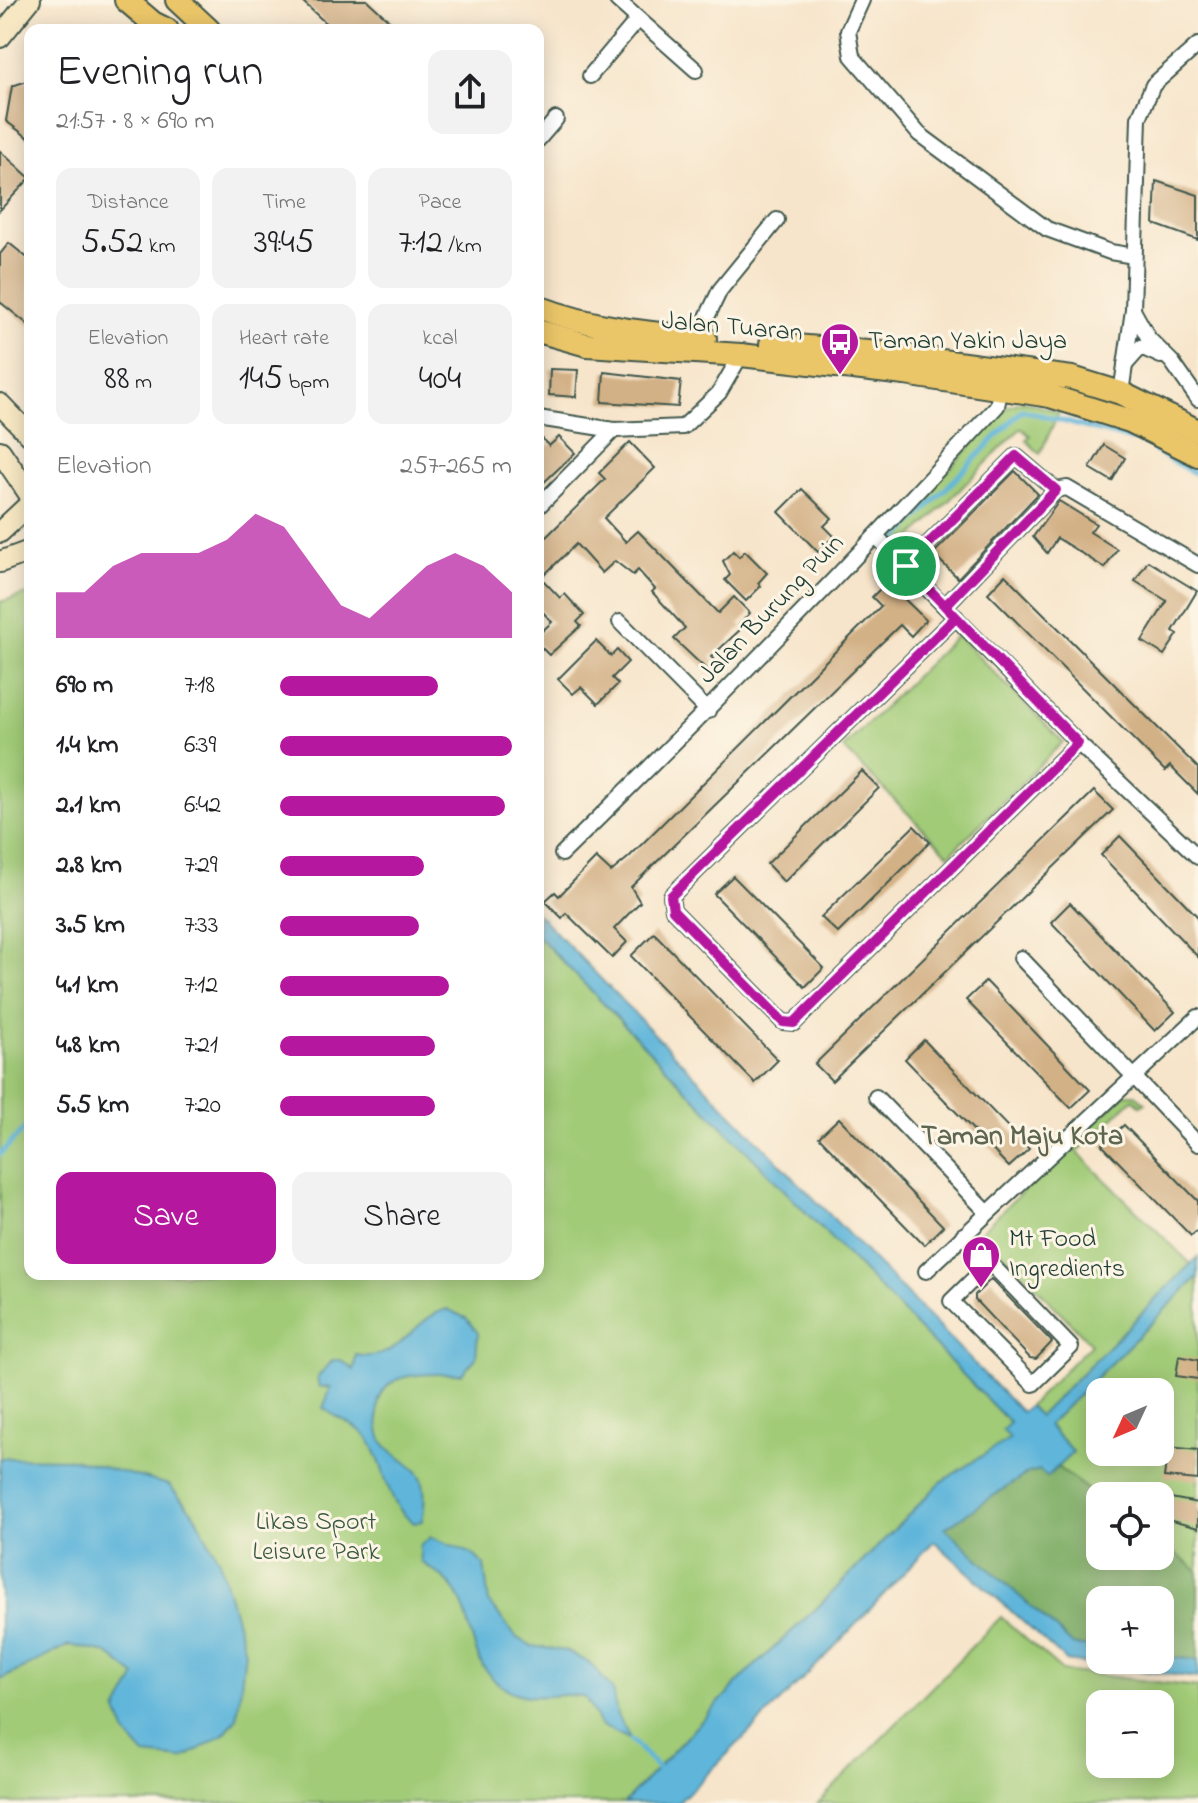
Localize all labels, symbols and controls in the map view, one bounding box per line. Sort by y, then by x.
text: Evening run [56,41,263,105]
button: share [428,50,512,134]
text: 21:57 · 8 × 690 m [56,103,215,141]
text: Distance [87,187,169,219]
text: Time [262,187,306,219]
text: Pace [419,187,461,219]
text: 5.52 [81,219,143,269]
text: 39:45 [254,219,314,269]
text: 7:12 [398,219,443,269]
text: km [143,231,175,263]
text: /km [443,231,482,263]
street label: Jalan Tuaran [660,303,804,353]
bus stop icon: Taman Yakin Jaya [819,321,861,376]
text: Elevation [88,323,168,355]
text: Heart rate [239,323,329,355]
text: kcal [423,323,457,355]
place label: Taman Yakin Jaya [868,323,1067,361]
text: 88 [104,355,129,405]
text: 145 [239,355,283,405]
text: 404 [419,355,461,405]
text: m [129,367,152,399]
text: bpm [283,367,329,399]
text: Elevation [56,448,152,486]
text: 257–265 m [400,448,512,486]
street label: Jalan Burung Puin [690,526,854,694]
pin [872,532,940,600]
icon: arrive [884,544,928,588]
text: 690 m [56,667,113,705]
text: 7:18 [184,667,215,705]
text: 1.4 km [56,727,118,765]
text: 6:39 [184,727,216,765]
text: 2.1 km [56,787,121,825]
text: 6:42 [184,787,221,825]
text: 2.8 km [56,847,122,885]
text: 7:29 [184,847,218,885]
text: 3.5 km [56,907,125,945]
text: 7:33 [184,907,218,945]
text: 4.1 km [56,967,118,1005]
text: 7:12 [184,967,218,1005]
text: 4.8 km [56,1027,120,1065]
text: 7:21 [184,1027,218,1065]
text: 5.5 km [56,1087,129,1125]
text: 7:20 [184,1087,221,1125]
district label: Taman Maju Kota [921,1117,1123,1158]
button: Save [56,1172,276,1264]
button: Share [292,1172,512,1264]
place label: Mt Food Ingredients [1009,1221,1125,1289]
shop icon: Mt Food Ingredients [960,1234,1002,1289]
north arrow [1086,1378,1174,1466]
map controls [1086,1378,1174,1778]
button: locate [1086,1482,1174,1570]
park label: Likas Sport Leisure Park [252,1504,380,1572]
button: + [1086,1586,1174,1674]
button: − [1086,1690,1174,1778]

